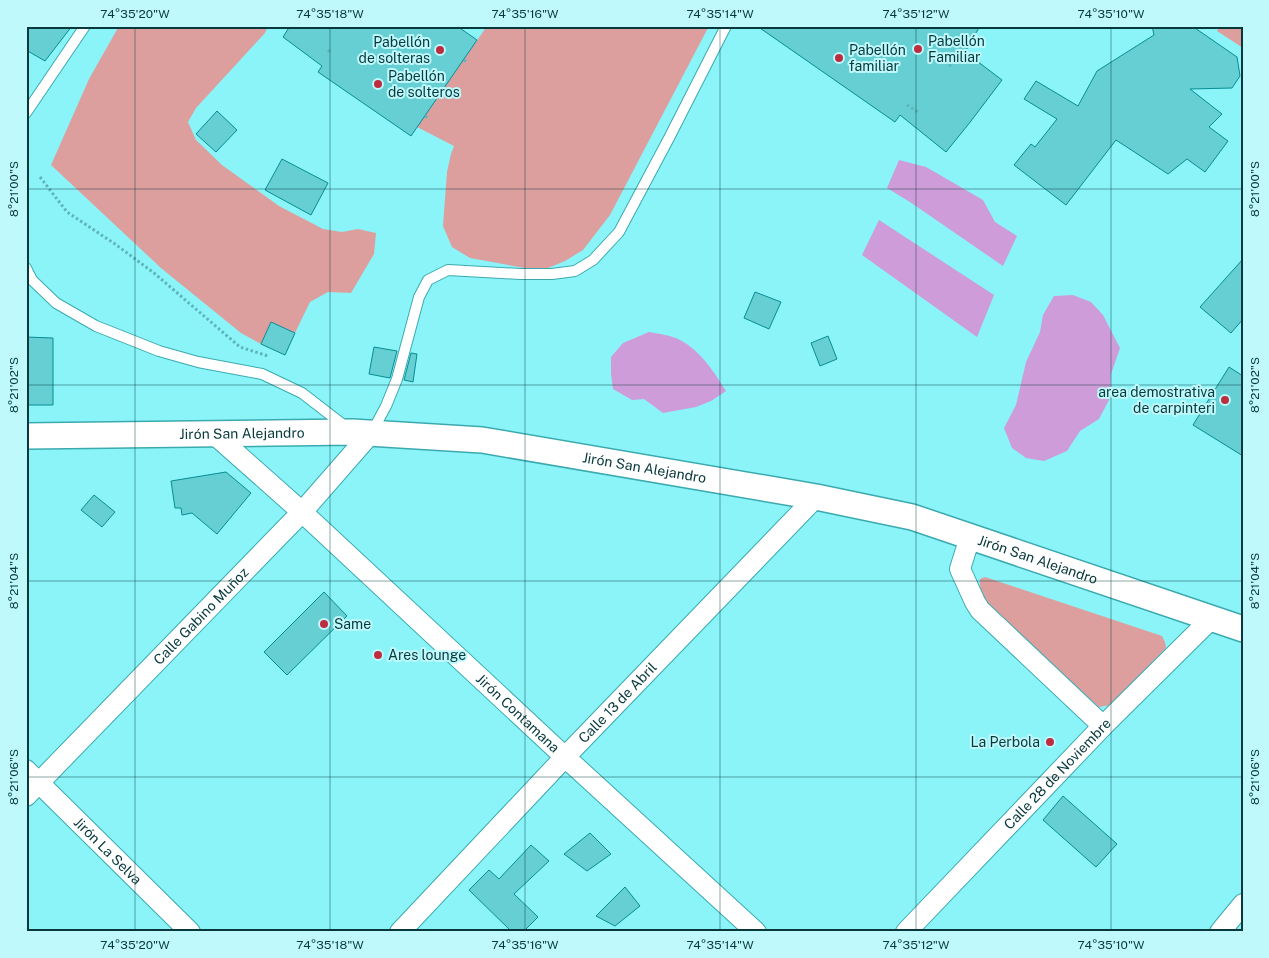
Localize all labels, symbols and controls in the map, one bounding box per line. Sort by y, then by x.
text: 74°35'20"W [100,7,170,21]
text: 74°35'18"W [296,7,364,21]
text: 74°35'16"W [491,7,559,21]
text: 74°35'14"W [686,7,754,21]
text: 74°35'12"W [883,7,950,21]
text: 74°35'10"W [1078,7,1145,21]
place label: Pabellón Familiar [928,33,985,65]
place label: Pabellón de solteras [359,34,430,66]
place label: Pabellón familiar [849,42,906,74]
marker: Pabellón Familiar [912,43,924,55]
marker: Pabellón de solteras [434,44,446,56]
marker: Pabellón familiar [833,52,845,64]
place label: Pabellón de solteros [388,68,460,100]
marker: Pabellón de solteros [372,78,384,90]
text: 8°21'00"S [7,161,21,217]
text: 8°21'00"S [1248,161,1262,217]
text: 8°21'02"S [7,357,21,413]
text: 8°21'02"S [1248,357,1262,413]
place label: area demostrativa de carpinteri [1098,384,1215,416]
marker: area demostrativa de carpinteri [1219,394,1231,406]
street label: Jirón San Alejandro [179,425,305,442]
street label: Jirón San Alejandro [581,449,708,486]
street label: Jirón San Alejandro [976,532,1100,587]
text: 8°21'04"S [7,553,21,609]
text: 8°21'04"S [1248,553,1262,609]
street label: Calle Gabino Muñoz [150,564,252,668]
place label: Same [334,616,371,632]
marker: Same [318,618,330,630]
place label: Ares lounge [388,647,466,663]
marker: Ares lounge [372,649,384,661]
street label: Calle 13 de Abril [575,659,660,746]
street label: Jirón Contamana [473,670,563,756]
street label: Calle 28 de Noviembre [1001,715,1114,832]
place label: La Perbola [971,734,1040,750]
marker: La Perbola [1044,736,1056,748]
text: 8°21'06"S [7,749,21,805]
text: 8°21'06"S [1248,749,1262,805]
street label: Jirón La Selva [71,814,145,888]
text: 74°35'20"W [100,938,170,952]
text: 74°35'18"W [296,938,364,952]
text: 74°35'16"W [491,938,559,952]
text: 74°35'14"W [686,938,754,952]
text: 74°35'12"W [883,938,950,952]
text: 74°35'10"W [1078,938,1145,952]

